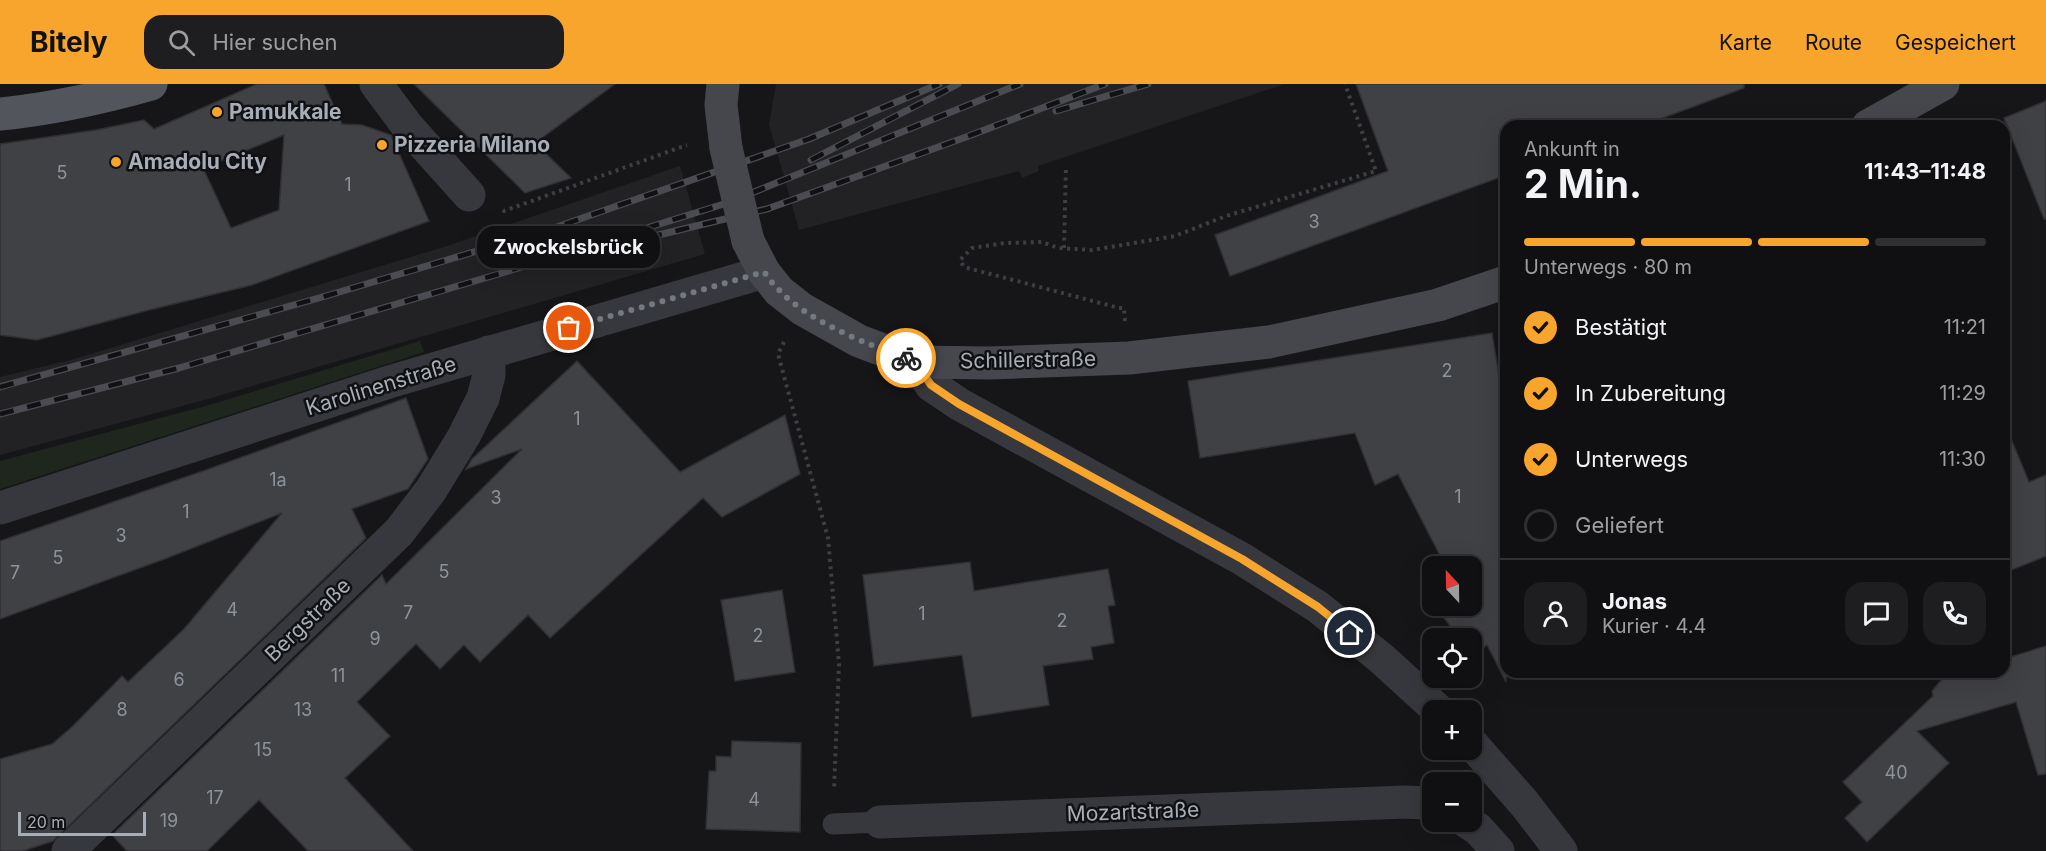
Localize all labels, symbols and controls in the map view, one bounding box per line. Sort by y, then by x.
search box [144,15,564,69]
text: Bitely [30,25,108,59]
icon: search [165,26,198,59]
text: Hier suchen [213,29,338,55]
text: Karte [1719,30,1772,55]
text: Route [1805,30,1862,55]
text: Gespeichert [1895,30,2016,55]
place label: Pamukkale [229,99,342,124]
marker: Pamukkale [210,105,224,119]
place label: Pizzeria Milano [394,132,550,157]
text: Ankunft in [1524,137,1620,161]
marker: Pizzeria Milano [375,138,389,152]
place label: Amadolu City [128,149,267,174]
marker: Amadolu City [109,155,123,169]
text: 11:43–11:48 [1864,158,1986,184]
text: 2 Min. [1524,160,1642,207]
house number: 5 [57,162,67,183]
house number: 1 [344,174,352,195]
house number: 3 [1308,211,1320,232]
callout: Zwockelsbrück [478,226,660,268]
text: Zwockelsbrück [493,235,644,259]
text: Unterwegs · 80 m [1524,255,1692,279]
pin [543,302,594,353]
icon: bag [552,311,585,344]
icon: check [1524,311,1557,344]
text: Bestätigt [1575,314,1667,340]
text: 11:21 [1944,315,1986,339]
courier [876,328,936,388]
icon: bike [890,342,923,375]
street label: Schillerstraße [960,346,1096,373]
street label: Karolinenstraße [303,351,459,420]
house number: 2 [1442,360,1452,381]
icon: check [1524,377,1557,410]
text: In Zubereitung [1575,380,1726,406]
text: 11:29 [1939,381,1986,405]
house number: 1 [573,408,581,429]
icon: check [1524,443,1557,476]
text: Unterwegs [1575,446,1688,472]
text: 11:30 [1939,447,1986,471]
house number: 1a [269,469,287,490]
house number: 1 [1454,486,1462,507]
house number: 3 [490,487,502,508]
house number: 1 [182,501,190,522]
text: Geliefert [1575,512,1664,538]
house number: 3 [115,525,127,546]
house number: 5 [53,547,63,568]
north arrow [1422,556,1482,616]
map controls [1422,556,1482,832]
house number: 5 [439,561,449,582]
house number: 7 [10,562,20,583]
street label: Bergstraße [260,573,356,667]
button: person [1524,582,1587,645]
button: chat [1845,582,1908,645]
button: phone [1923,582,1986,645]
text: Jonas [1602,588,1667,614]
house number: 4 [226,599,238,620]
house number: 7 [403,602,413,623]
house number: 1 [918,603,926,624]
pin [1324,607,1375,658]
house number: 2 [1057,610,1067,631]
text: Kurier · 4.4 [1602,614,1706,638]
icon: home [1333,616,1366,649]
house number: 2 [753,625,763,646]
house number: 9 [369,628,381,649]
button: locate [1422,628,1482,688]
house number: 11 [331,665,345,686]
house number: 6 [173,669,185,690]
house number: 8 [116,699,128,720]
house number: 13 [294,699,312,720]
button: + [1422,700,1482,760]
house number: 15 [254,739,272,760]
house number: 40 [1885,762,1907,783]
button: − [1422,772,1482,832]
house number: 17 [206,787,224,808]
house number: 4 [748,789,760,810]
street label: Mozartstraße [1066,797,1200,826]
scale bar [18,809,146,836]
house number: 19 [160,810,178,831]
text: 20 m [27,812,65,832]

